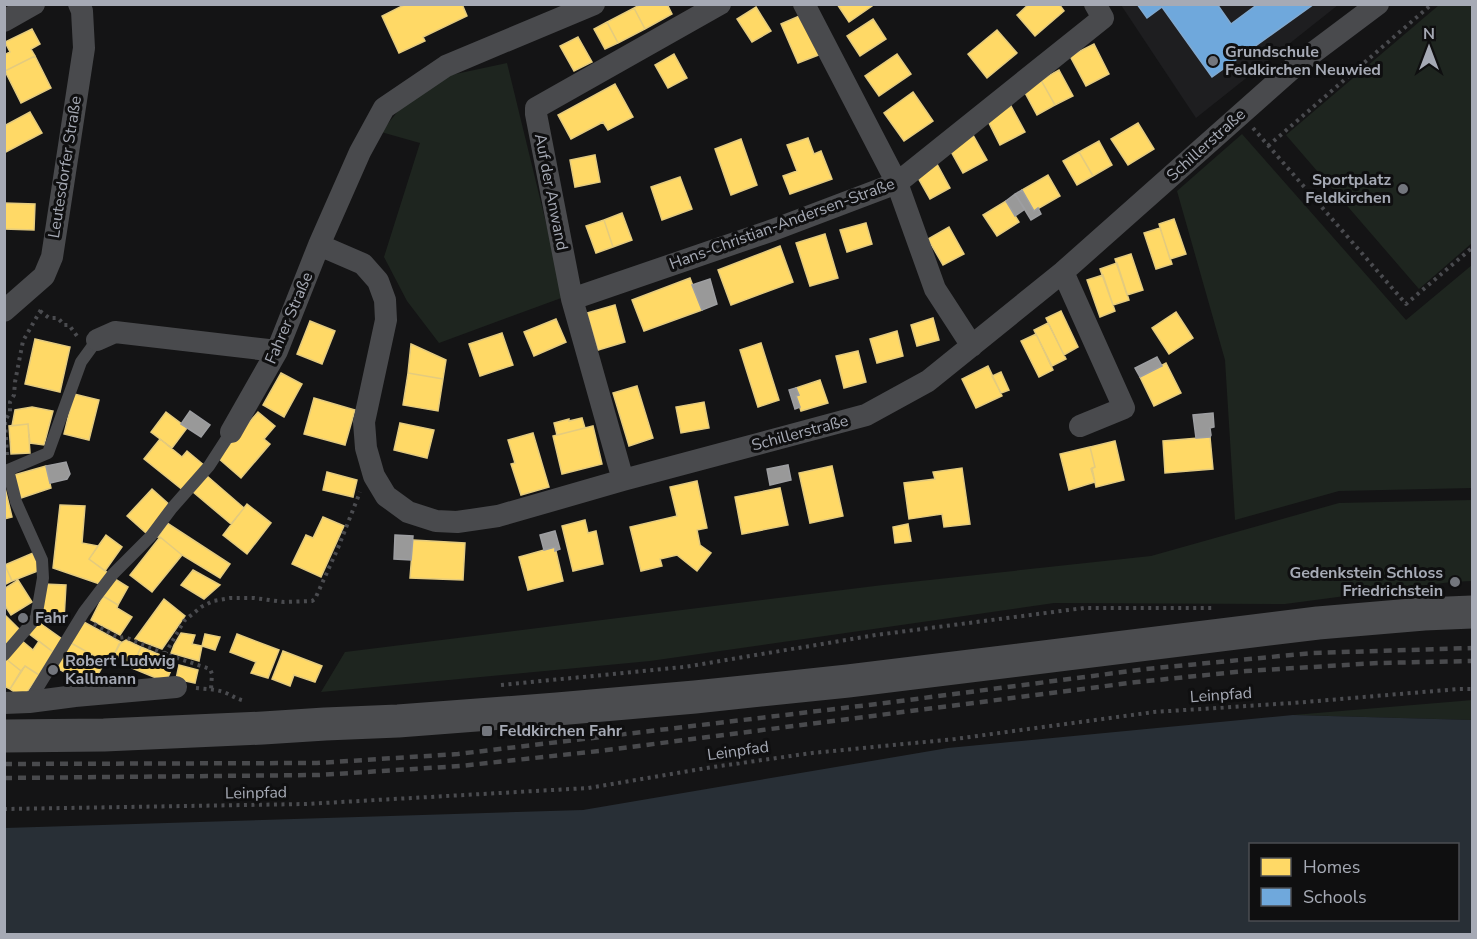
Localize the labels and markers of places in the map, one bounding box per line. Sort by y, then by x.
place label: Grundschule Feldkirchen Neuwied [1225,41,1381,81]
marker: Grundschule Feldkirchen Neuwied [1206,54,1220,68]
place label: Sportplatz Feldkirchen [1305,169,1391,209]
marker: Sportplatz Feldkirchen [1396,182,1410,196]
place label: Gedenkstein Schloss Friedrichstein [1289,562,1443,602]
marker: Gedenkstein Schloss Friedrichstein [1448,575,1462,589]
place label: Fahr [35,607,69,629]
marker: Fahr [16,611,30,625]
place label: Robert Ludwig Kallmann [65,650,176,690]
marker: Robert Ludwig Kallmann [46,663,60,677]
place label: Feldkirchen Fahr [499,720,623,742]
marker: Feldkirchen Fahr [480,724,494,738]

